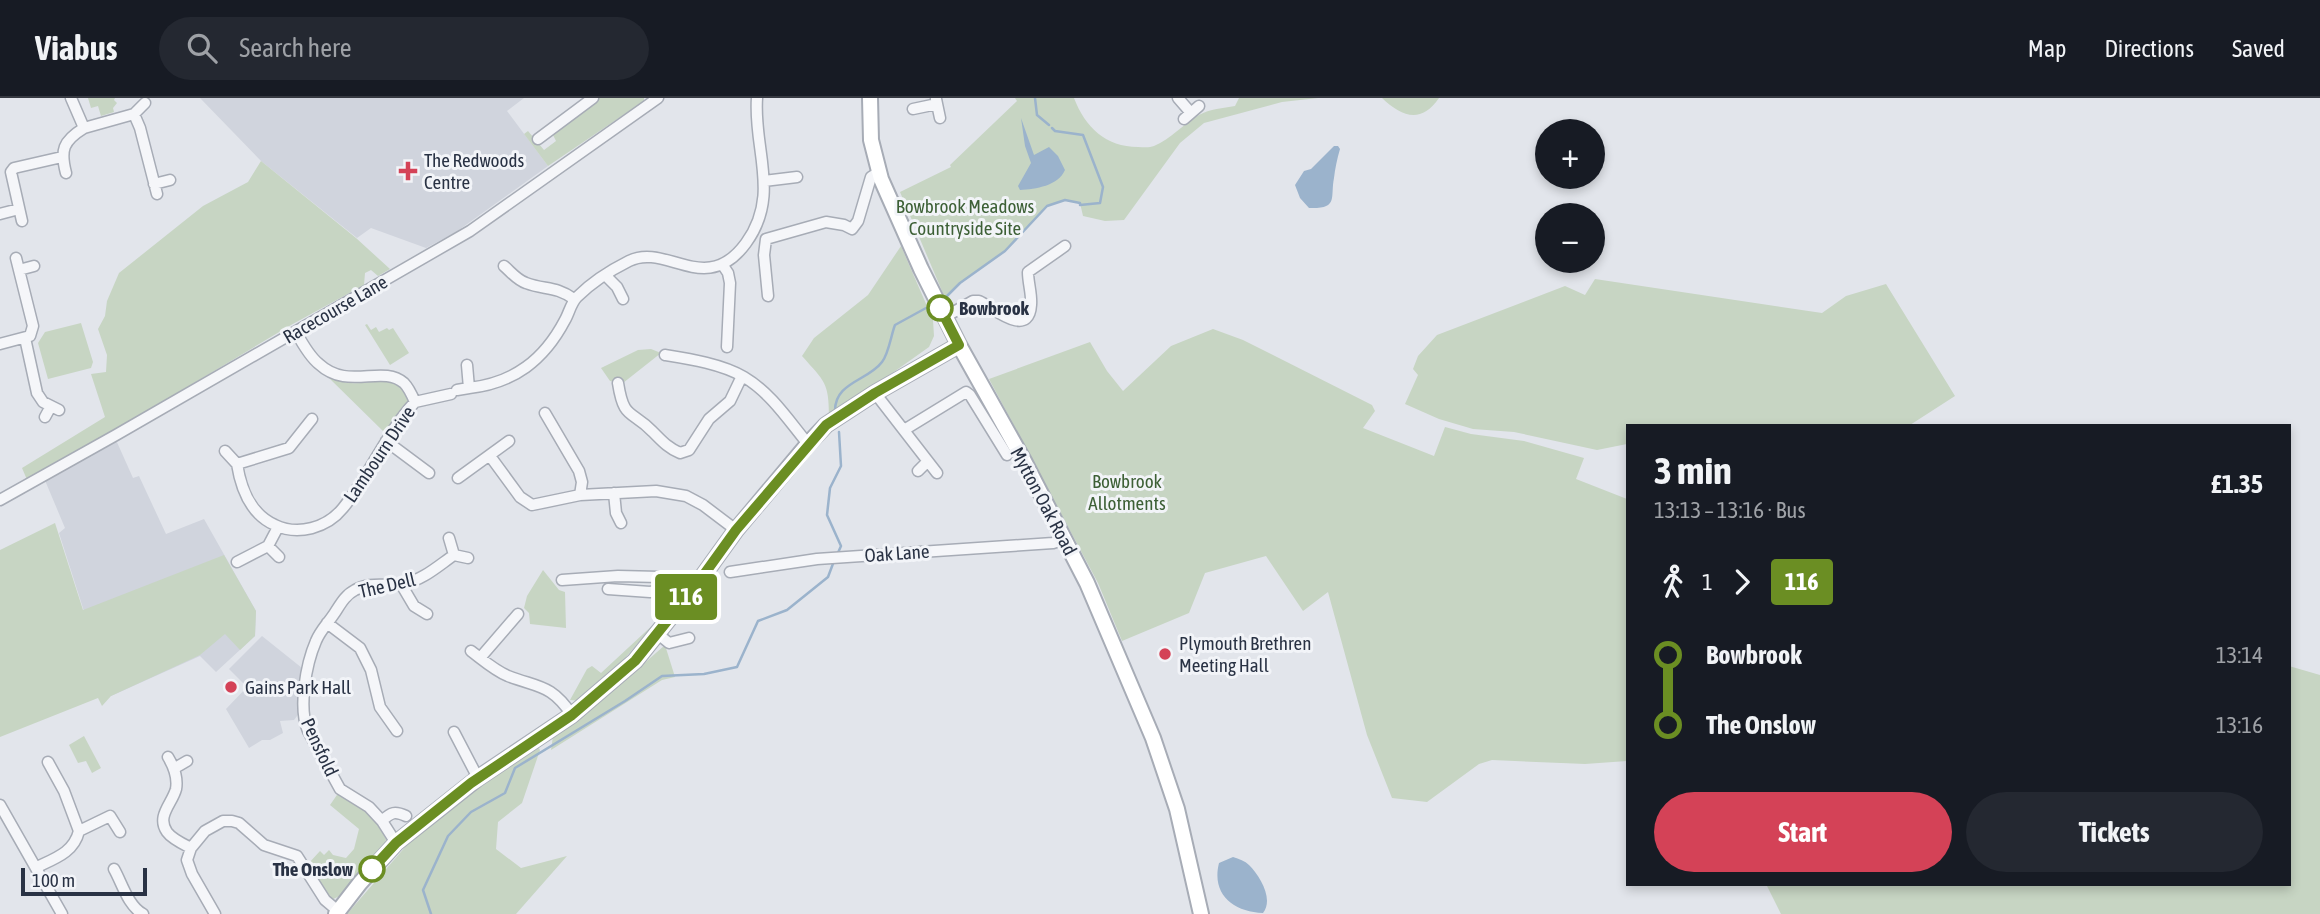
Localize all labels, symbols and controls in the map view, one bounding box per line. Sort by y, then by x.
search box [159,17,649,80]
text: Viabus [35,29,117,67]
icon: search [183,29,221,67]
text: Search here [239,33,352,63]
text: Map [2028,35,2066,62]
text: Directions [2104,35,2194,62]
text: Saved [2232,35,2285,62]
map controls [1535,119,1605,273]
button: + [1535,119,1605,189]
place label: The Redwoods Centre [424,149,524,193]
marker: The Redwoods Centre [398,161,418,181]
park label: Bowbrook Meadows Countryside Site [896,195,1035,239]
button: − [1535,203,1605,273]
street label: Racecourse Lane [279,270,391,348]
marker: Bowbrook [927,295,953,321]
place label: Bowbrook [959,297,1030,319]
street label: Lambourn Drive [339,402,419,506]
street label: Mytton Oak Road [1006,443,1082,559]
text: 3 min [1654,449,1732,492]
text: £1.35 [2211,469,2263,499]
park label: Bowbrook Allotments [1088,470,1166,514]
text: 13:13 – 13:16 · Bus [1654,497,1806,523]
street label: Oak Lane [864,540,930,566]
icon: walk [1654,563,1692,601]
icon: forward [1723,563,1761,601]
street label: The Dell [356,568,418,602]
text: 116 [1785,568,1819,595]
text: 1 [1702,569,1713,595]
line badge: 116 [646,574,726,620]
text: 116 [669,583,703,610]
place label: Plymouth Brethren Meeting Hall [1179,632,1311,676]
text: Bowbrook [1706,640,1802,670]
text: 13:14 [2216,642,2263,668]
marker: Plymouth Brethren Meeting Hall [1157,646,1173,662]
place label: Gains Park Hall [245,676,351,698]
marker: Gains Park Hall [223,679,239,695]
text: The Onslow [1706,710,1816,740]
text: 13:16 [2216,712,2263,738]
street label: Pensfold [297,714,343,780]
button: Start [1654,792,1952,872]
button: Tickets [1966,792,2263,872]
marker: The Onslow [359,856,385,882]
place label: The Onslow [273,858,354,880]
scale bar [21,865,147,897]
text: 100 m [32,869,75,891]

